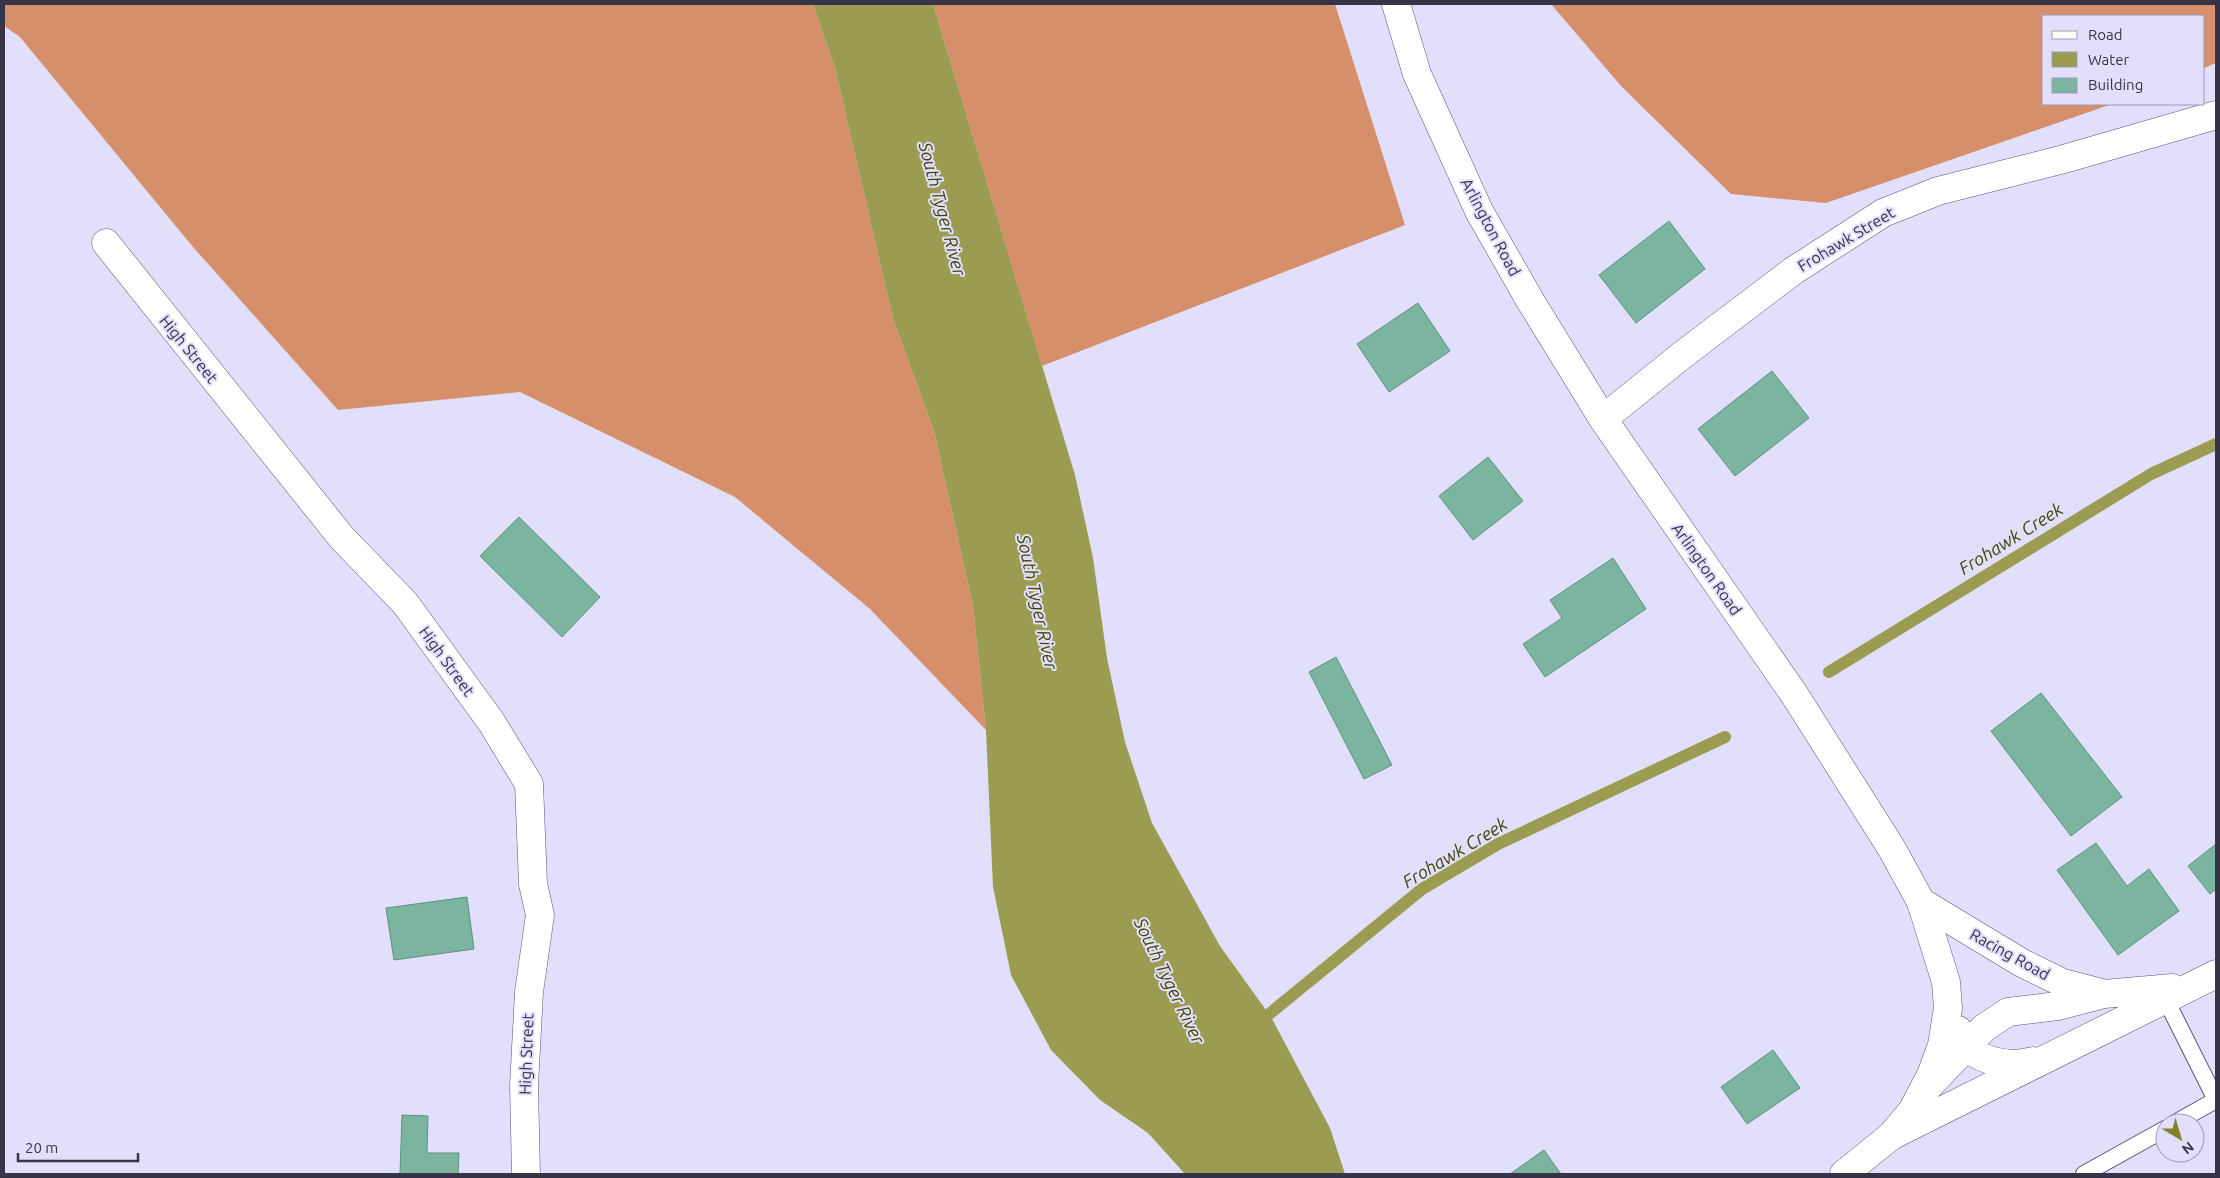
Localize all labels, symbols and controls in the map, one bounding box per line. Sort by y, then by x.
legend [2042,15,2205,105]
text: Road [2088,26,2123,43]
text: Water [2088,51,2129,68]
text: Building [2088,76,2143,93]
water label: South Tyger River [915,139,971,279]
street label: Arlington Road [1458,175,1524,279]
street label: Frohawk Street [1794,203,1898,275]
street label: High Street [156,312,222,387]
water label: Frohawk Creek [1955,498,2067,578]
street label: Arlington Road [1669,520,1745,618]
water label: South Tyger River [1014,531,1062,672]
street label: High Street [416,623,479,700]
water label: Frohawk Creek [1398,813,1511,891]
water label: South Tyger River [1130,913,1210,1048]
street label: Racing Road [1967,925,2053,983]
street label: High Street [516,1012,536,1095]
north arrow [2155,1113,2205,1163]
scale bar [18,1130,138,1162]
text: 20 m [25,1139,58,1156]
text: N [2179,1139,2197,1158]

